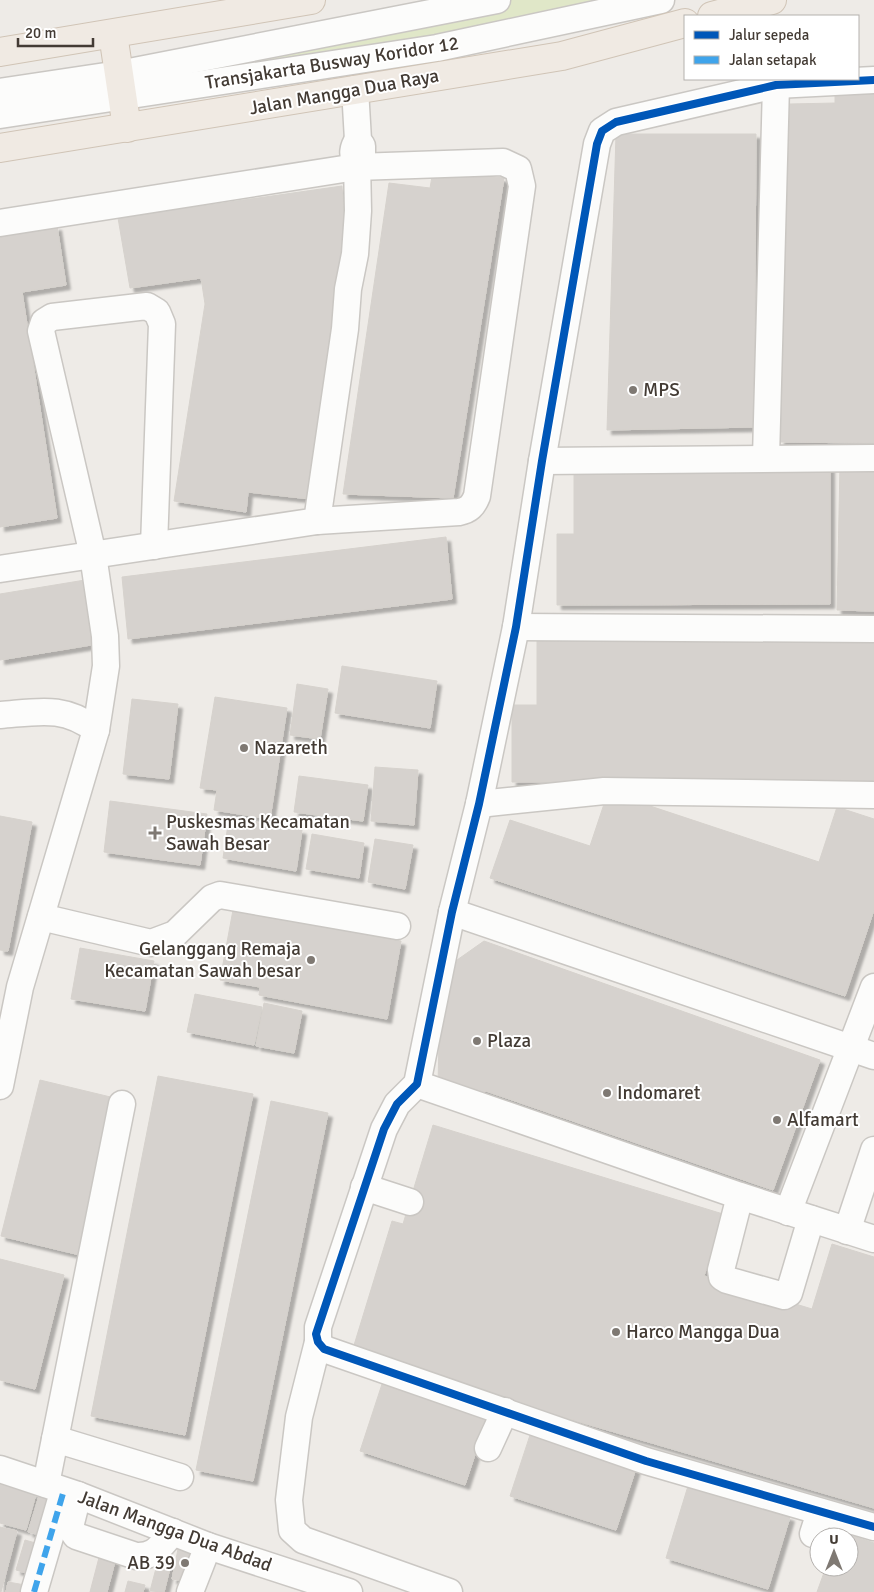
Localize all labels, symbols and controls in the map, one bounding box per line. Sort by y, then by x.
scale bar [18,15,92,47]
legend [684,15,859,80]
text: 20 m [25,24,56,42]
text: Jalur sepeda [729,26,809,44]
street label: Transjakarta Busway Koridor 12 [203,31,461,95]
text: Jalan setapak [729,51,817,69]
street label: Jalan Mangga Dua Raya [247,64,441,120]
place label: MPS [643,378,680,402]
marker: MPS [627,384,639,396]
place label: Nazareth [254,736,328,760]
marker: Nazareth [238,742,250,754]
place label: Puskesmas Kecamatan Sawah Besar [166,810,350,856]
marker: Puskesmas Kecamatan Sawah Besar [148,826,162,840]
place label: Gelanggang Remaja Kecamatan Sawah besar [104,937,301,983]
marker: Gelanggang Remaja Kecamatan Sawah besar [305,954,317,966]
place label: Plaza [487,1029,531,1053]
marker: Plaza [471,1035,483,1047]
place label: Indomaret [617,1081,701,1105]
marker: Indomaret [601,1087,613,1099]
place label: Alfamart [787,1108,859,1132]
marker: Alfamart [771,1114,783,1126]
place label: Harco Mangga Dua [626,1320,780,1344]
marker: Harco Mangga Dua [610,1326,622,1338]
street label: Jalan Mangga Dua Abdad [75,1485,275,1577]
north arrow [809,1527,859,1577]
text: U [829,1531,839,1548]
place label: AB 39 [127,1551,175,1575]
marker: AB 39 [179,1557,191,1569]

